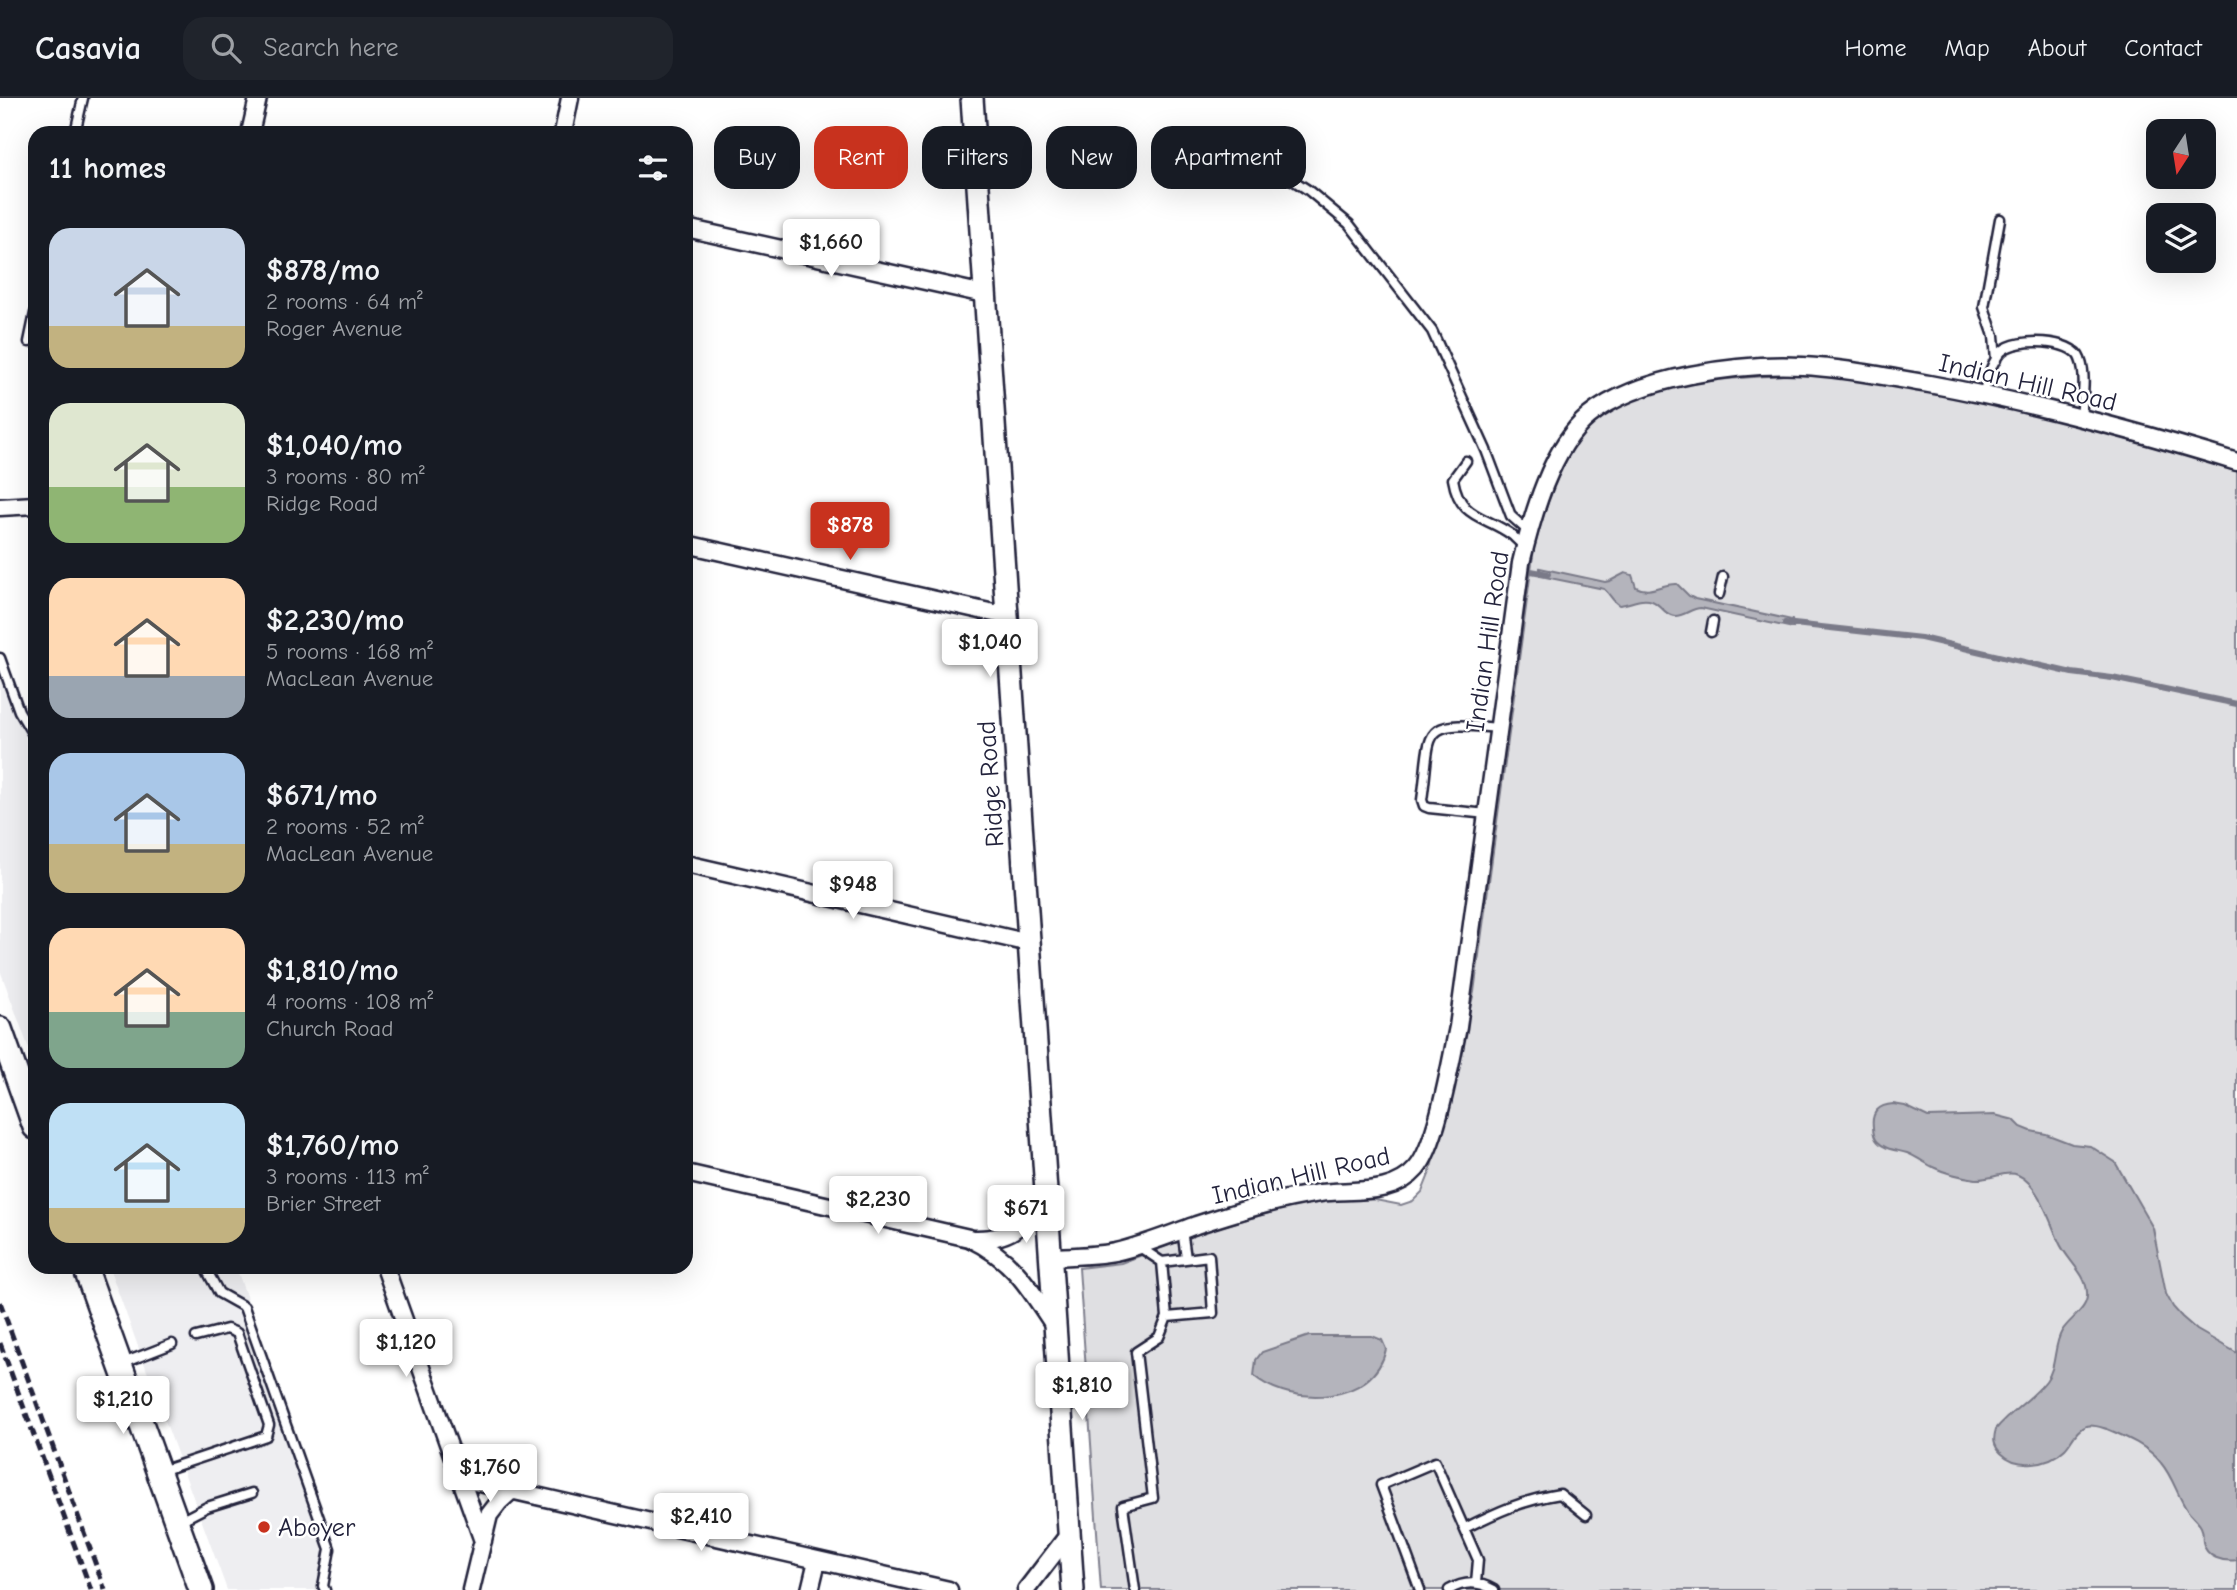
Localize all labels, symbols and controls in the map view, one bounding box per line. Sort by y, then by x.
search box [183,17,673,80]
text: Casavia [35,29,141,67]
icon: search [207,29,245,67]
text: Search here [263,33,399,63]
text: Home [1845,34,1906,62]
text: Map [1944,34,1990,62]
text: About [2028,34,2086,62]
text: Contact [2124,34,2202,62]
north arrow [2146,119,2216,189]
map controls [2146,119,2216,273]
chip: Buy [714,126,800,189]
chip: Rent [814,126,908,189]
chip: Filters [922,126,1032,189]
chip: New [1046,126,1137,189]
chip: Apartment [1151,126,1306,189]
icon: filters [634,149,672,187]
text: 11 homes [49,151,166,186]
button: layers [2146,203,2216,273]
pin: $1,660 [774,220,888,279]
text: $1,660 [799,228,863,255]
text: $878/mo [266,253,380,288]
icon: home [105,256,189,340]
text: 2 rooms · 64 m² [266,288,423,315]
text: Roger Avenue [266,315,402,342]
street label: Indian Hill Road [1936,348,2120,418]
text: $1,040/mo [266,428,403,463]
icon: home [105,431,189,515]
text: 3 rooms · 80 m² [266,463,425,490]
text: Ridge Road [266,490,378,517]
pin: $878 [809,503,891,562]
text: $878 [826,511,874,538]
street label: Indian Hill Road [1460,549,1515,733]
text: $2,230/mo [266,603,404,638]
icon: home [105,606,189,690]
pin: $1,040 [933,620,1047,679]
text: $1,040 [958,628,1022,655]
text: 5 rooms · 168 m² [266,638,433,665]
text: MacLean Avenue [266,665,433,692]
street label: Ridge Road [972,720,1010,848]
text: $671/mo [266,778,378,813]
icon: home [105,781,189,865]
text: 2 rooms · 52 m² [266,813,424,840]
text: MacLean Avenue [266,840,433,867]
pin: $948 [812,862,894,921]
text: $948 [829,870,877,897]
text: $1,810/mo [266,953,398,988]
icon: home [105,956,189,1040]
text: 4 rooms · 108 m² [266,988,433,1015]
text: Church Road [266,1015,393,1042]
text: $1,760/mo [266,1128,399,1163]
icon: home [105,1131,189,1215]
street label: Indian Hill Road [1209,1141,1393,1211]
text: 3 rooms · 113 m² [266,1163,429,1190]
pin: $2,230 [821,1176,935,1236]
text: $2,230 [845,1185,911,1212]
pin: $671 [985,1186,1067,1245]
text: Brier Street [266,1190,381,1217]
text: $671 [1003,1194,1049,1221]
pin: $1,120 [349,1320,463,1379]
text: $1,120 [376,1328,436,1355]
pin: $1,810 [1025,1362,1139,1422]
text: $1,810 [1051,1371,1113,1398]
pin: $1,210 [66,1376,180,1436]
text: $1,210 [93,1385,153,1412]
pin: $1,760 [433,1444,547,1504]
text: $1,760 [459,1453,521,1480]
pin: $2,410 [644,1494,758,1553]
text: $2,410 [670,1502,732,1529]
place label: Aboyer [278,1513,356,1543]
marker: Aboyer [256,1519,272,1535]

